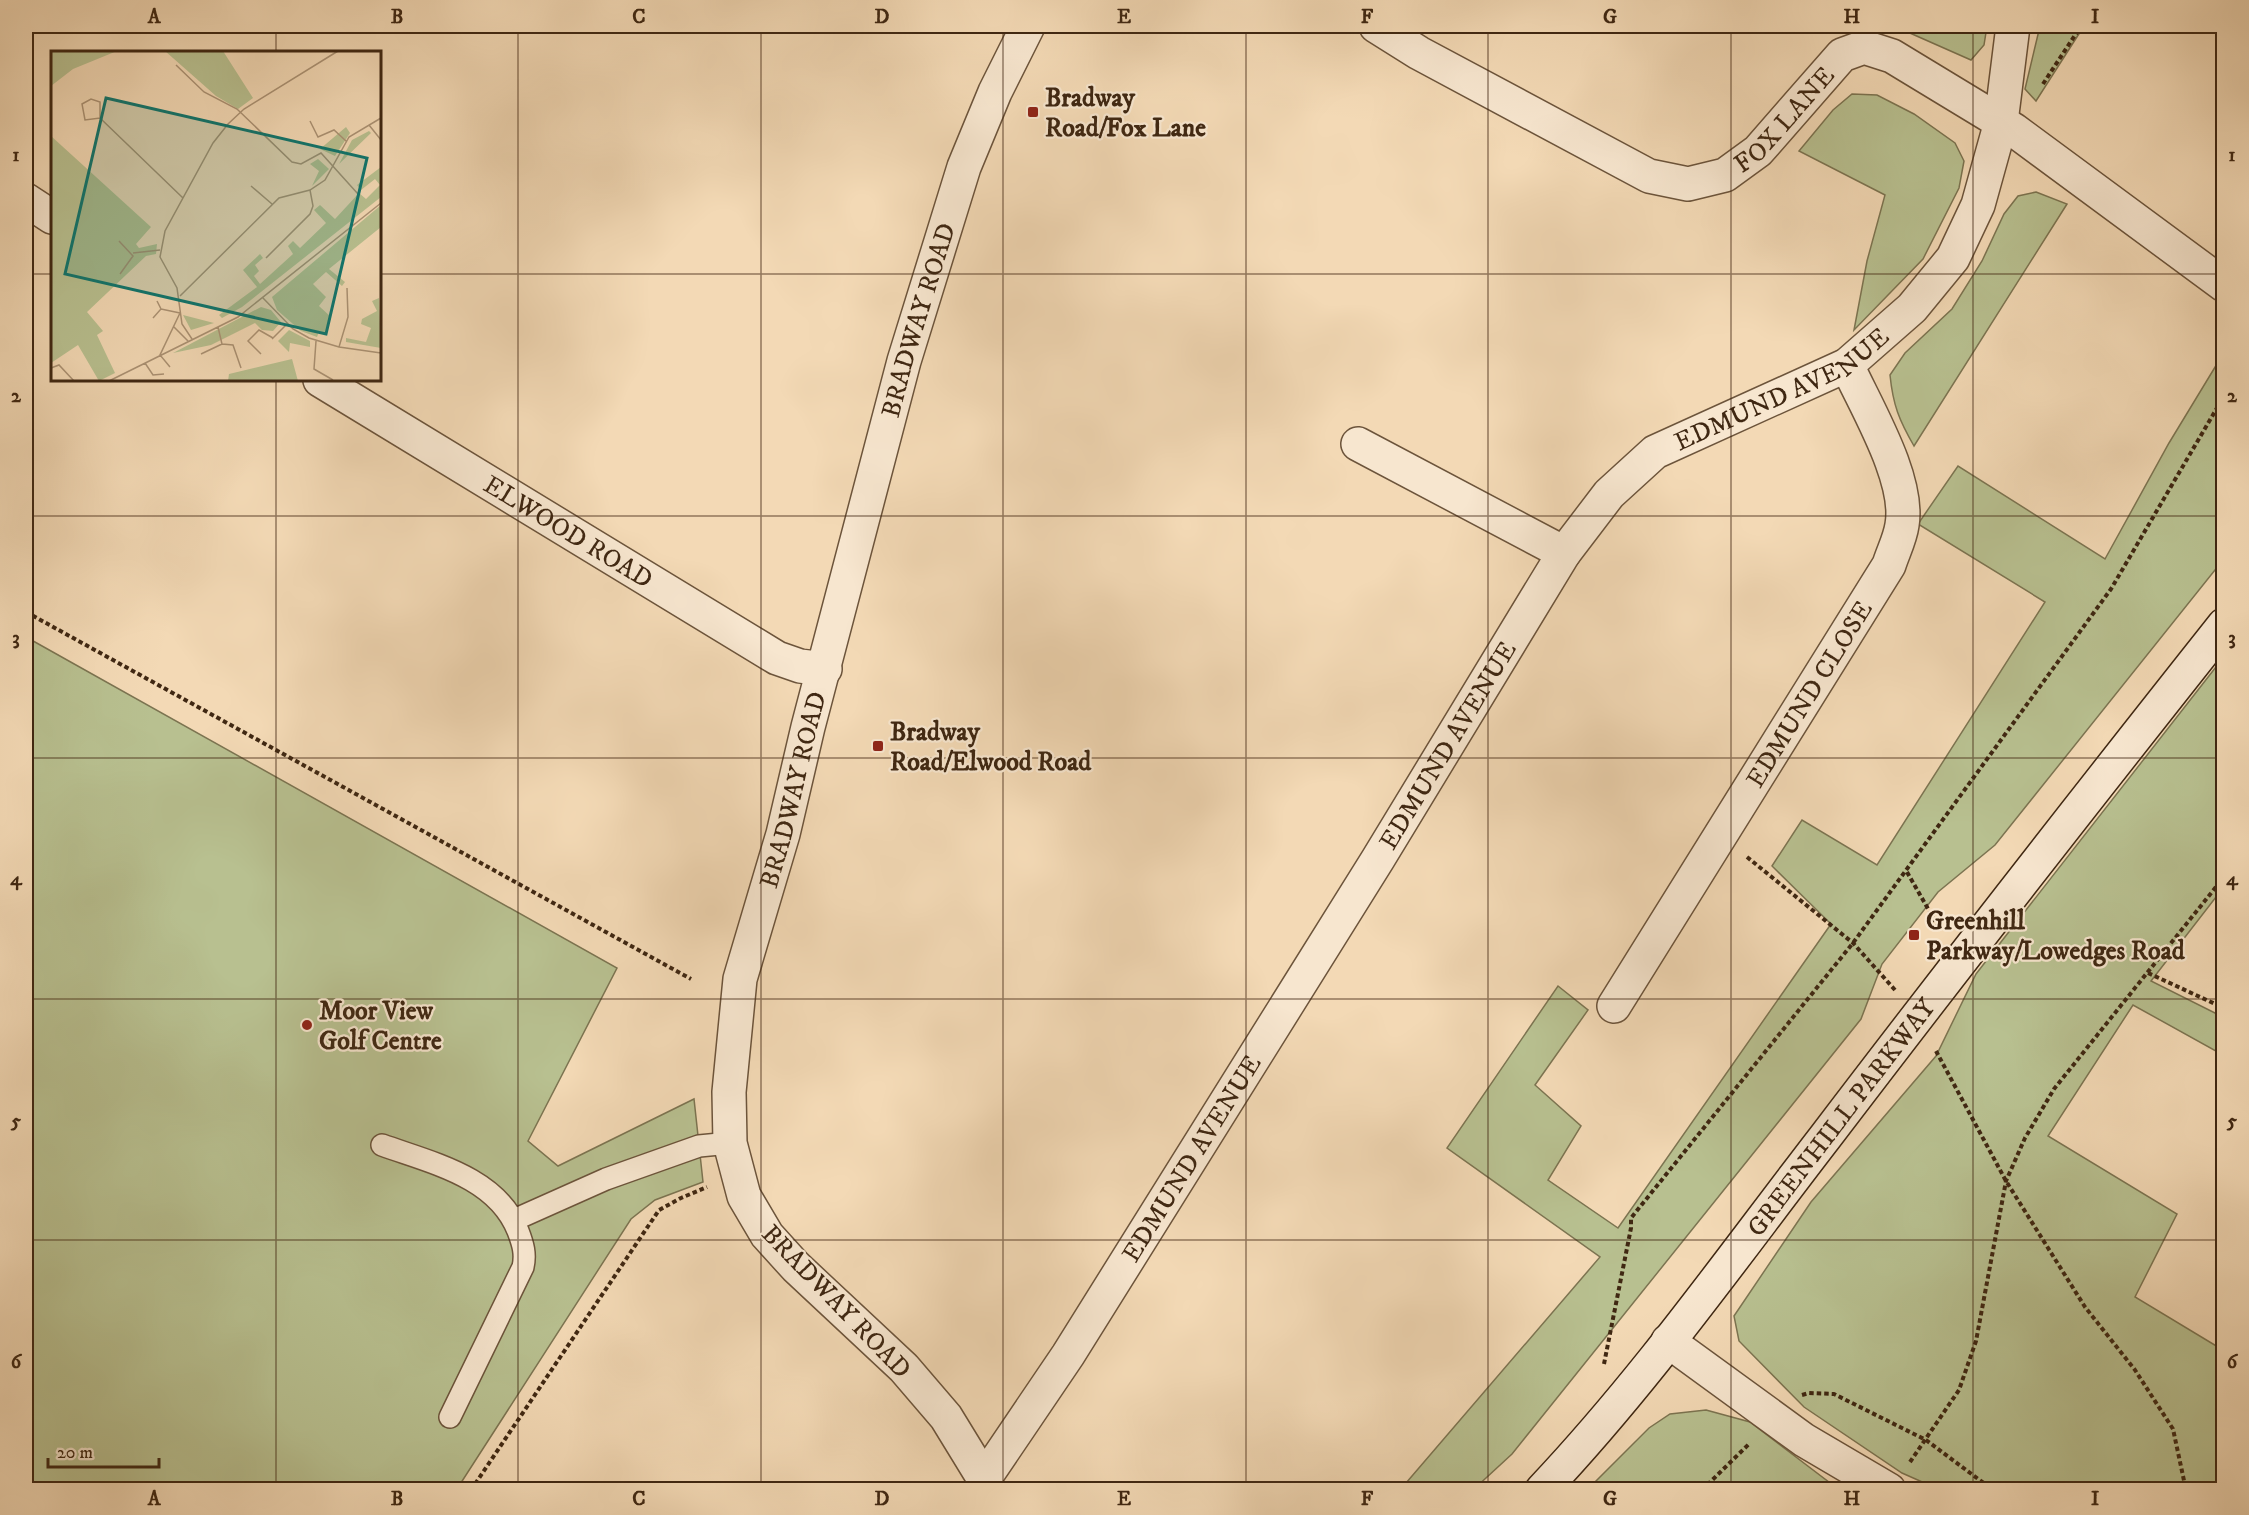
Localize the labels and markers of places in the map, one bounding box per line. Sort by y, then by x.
place label: Bradway Road/Fox Lane [1045,82,1206,145]
marker: Bradway Road/Fox Lane [1026,105,1040,119]
place label: Bradway Road/Elwood Road [890,716,1092,779]
marker: Bradway Road/Elwood Road [871,739,885,753]
place label: Greenhill Parkway/Lowedges Road [1926,905,2186,968]
marker: Greenhill Parkway/Lowedges Road [1907,928,1921,942]
place label: Moor View Golf Centre [319,995,442,1058]
marker: Moor View Golf Centre [300,1018,314,1032]

